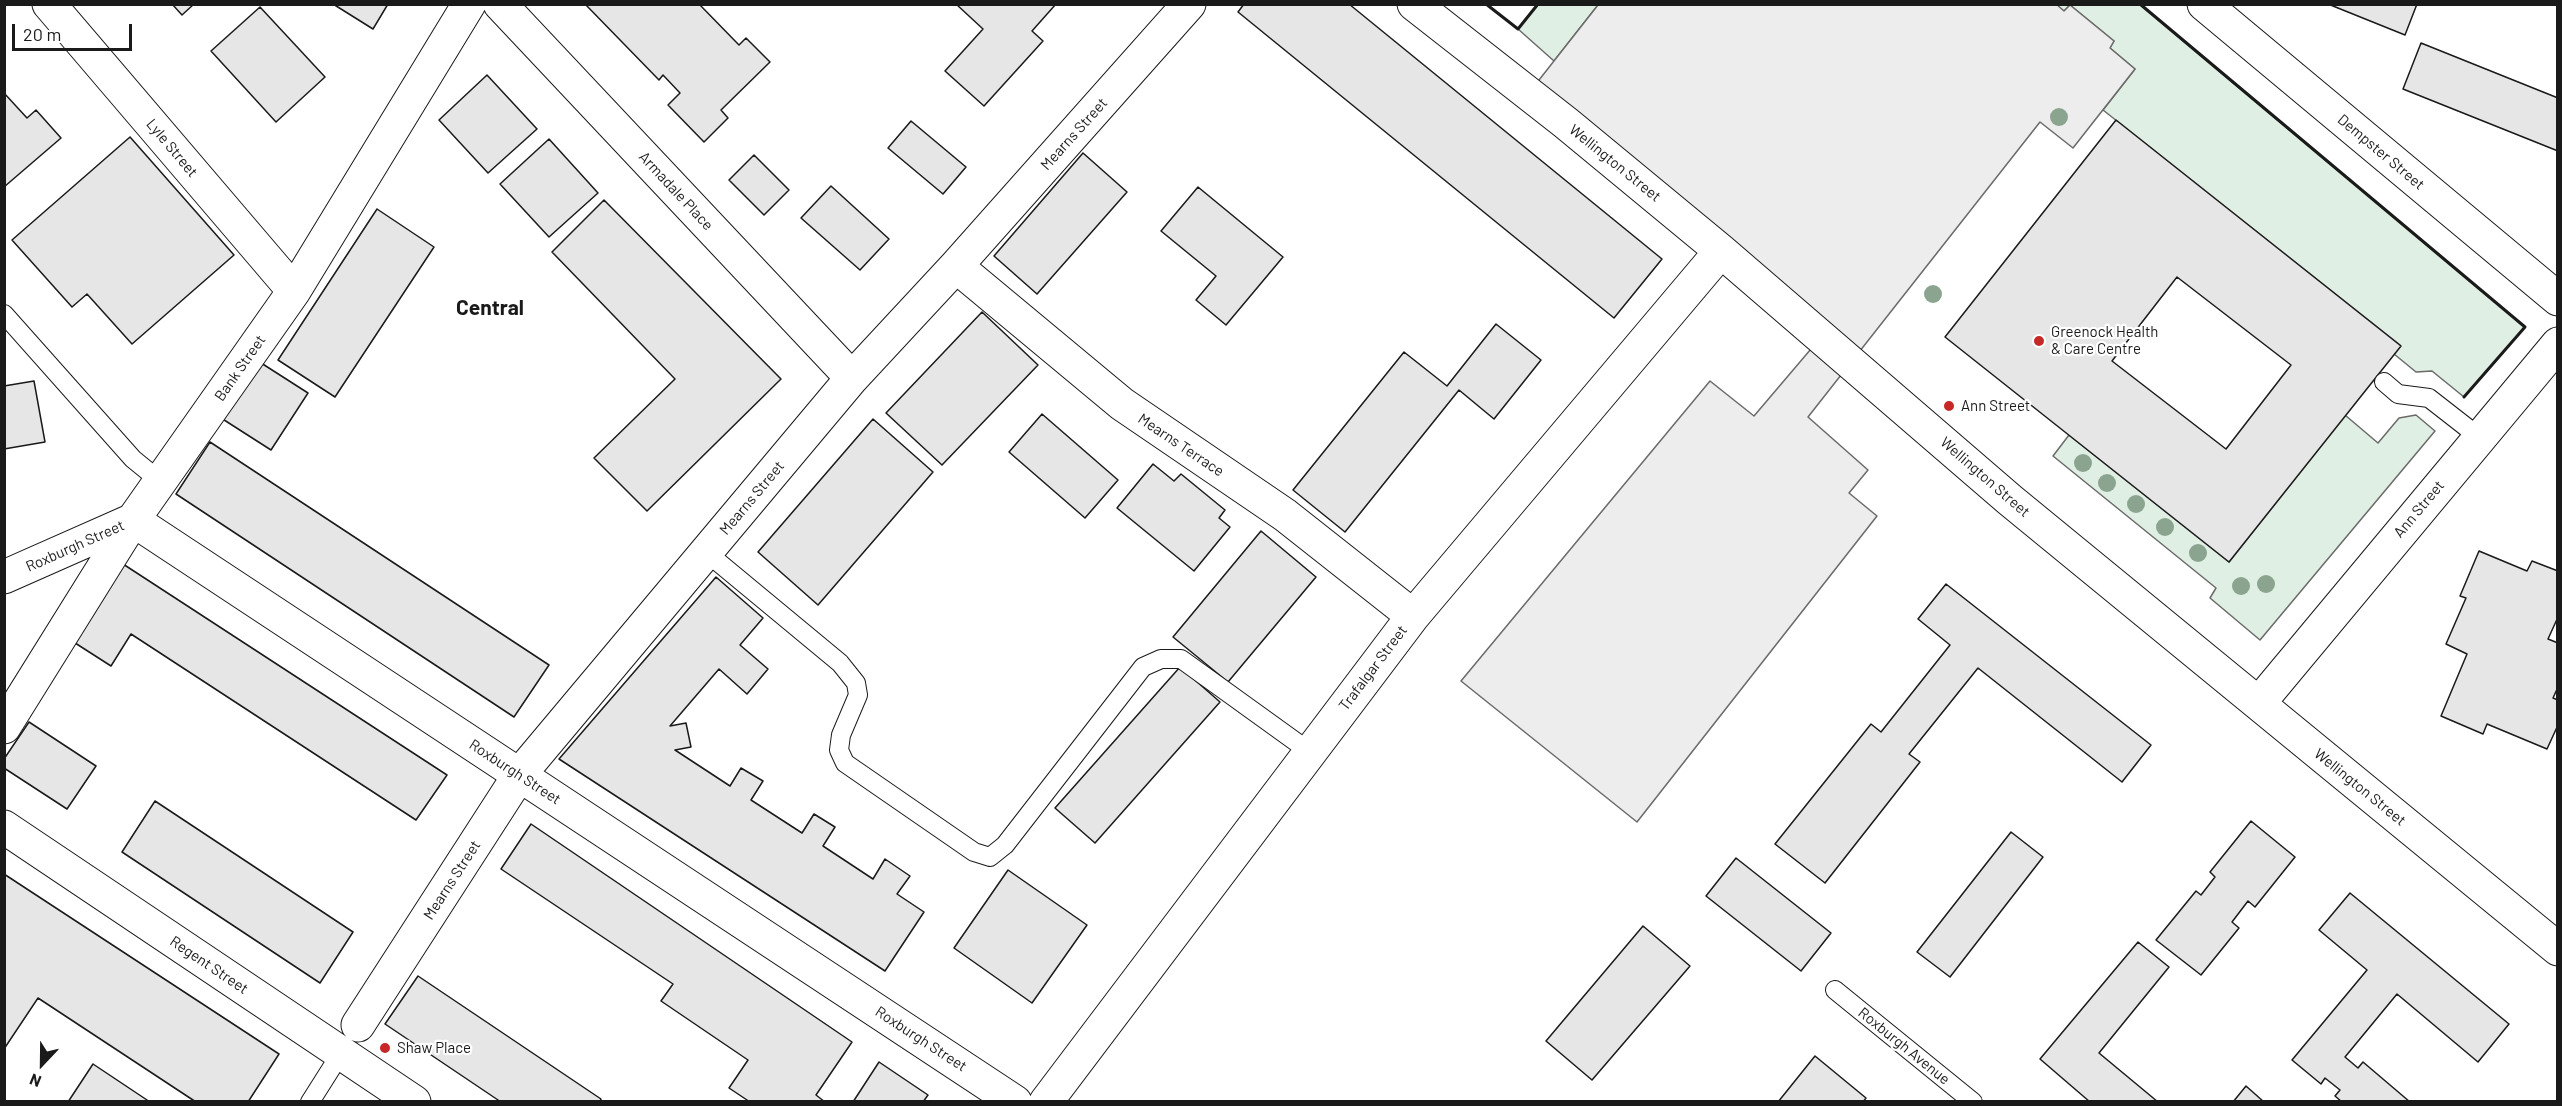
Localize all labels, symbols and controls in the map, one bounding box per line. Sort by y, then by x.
scale bar [15,12,135,50]
text: 20 m [23,23,61,45]
street label: Mearns Street [1037,94,1111,174]
street label: Dempster Street [2334,110,2428,194]
street label: Lyle Street [142,115,202,181]
street label: Wellington Street [1566,121,1664,205]
street label: Armadale Place [635,148,717,234]
district label: Central [456,295,524,321]
place label: Greenock Health & Care Centre [2051,323,2158,358]
street label: Bank Street [211,331,269,405]
marker: Greenock Health & Care Centre [2032,334,2046,348]
place label: Ann Street [1961,397,2030,415]
marker: Ann Street [1942,399,1956,413]
street label: Mearns Terrace [1135,410,1227,480]
street label: Wellington Street [1937,433,2033,521]
street label: Mearns Street [716,457,788,539]
street label: Ann Street [2390,477,2448,541]
street label: Roxburgh Street [23,516,127,576]
street label: Trafalgar Street [1335,622,1411,714]
street label: Roxburgh Street [466,736,564,808]
street label: Wellington Street [2311,745,2409,829]
street label: Mearns Street [420,837,484,923]
street label: Regent Street [166,932,252,998]
street label: Roxburgh Street [872,1003,970,1075]
street label: Roxburgh Avenue [1855,1004,1953,1088]
north arrow [12,1034,72,1094]
place label: Shaw Place [397,1039,471,1057]
marker: Shaw Place [378,1041,392,1055]
text: N [27,1070,44,1092]

